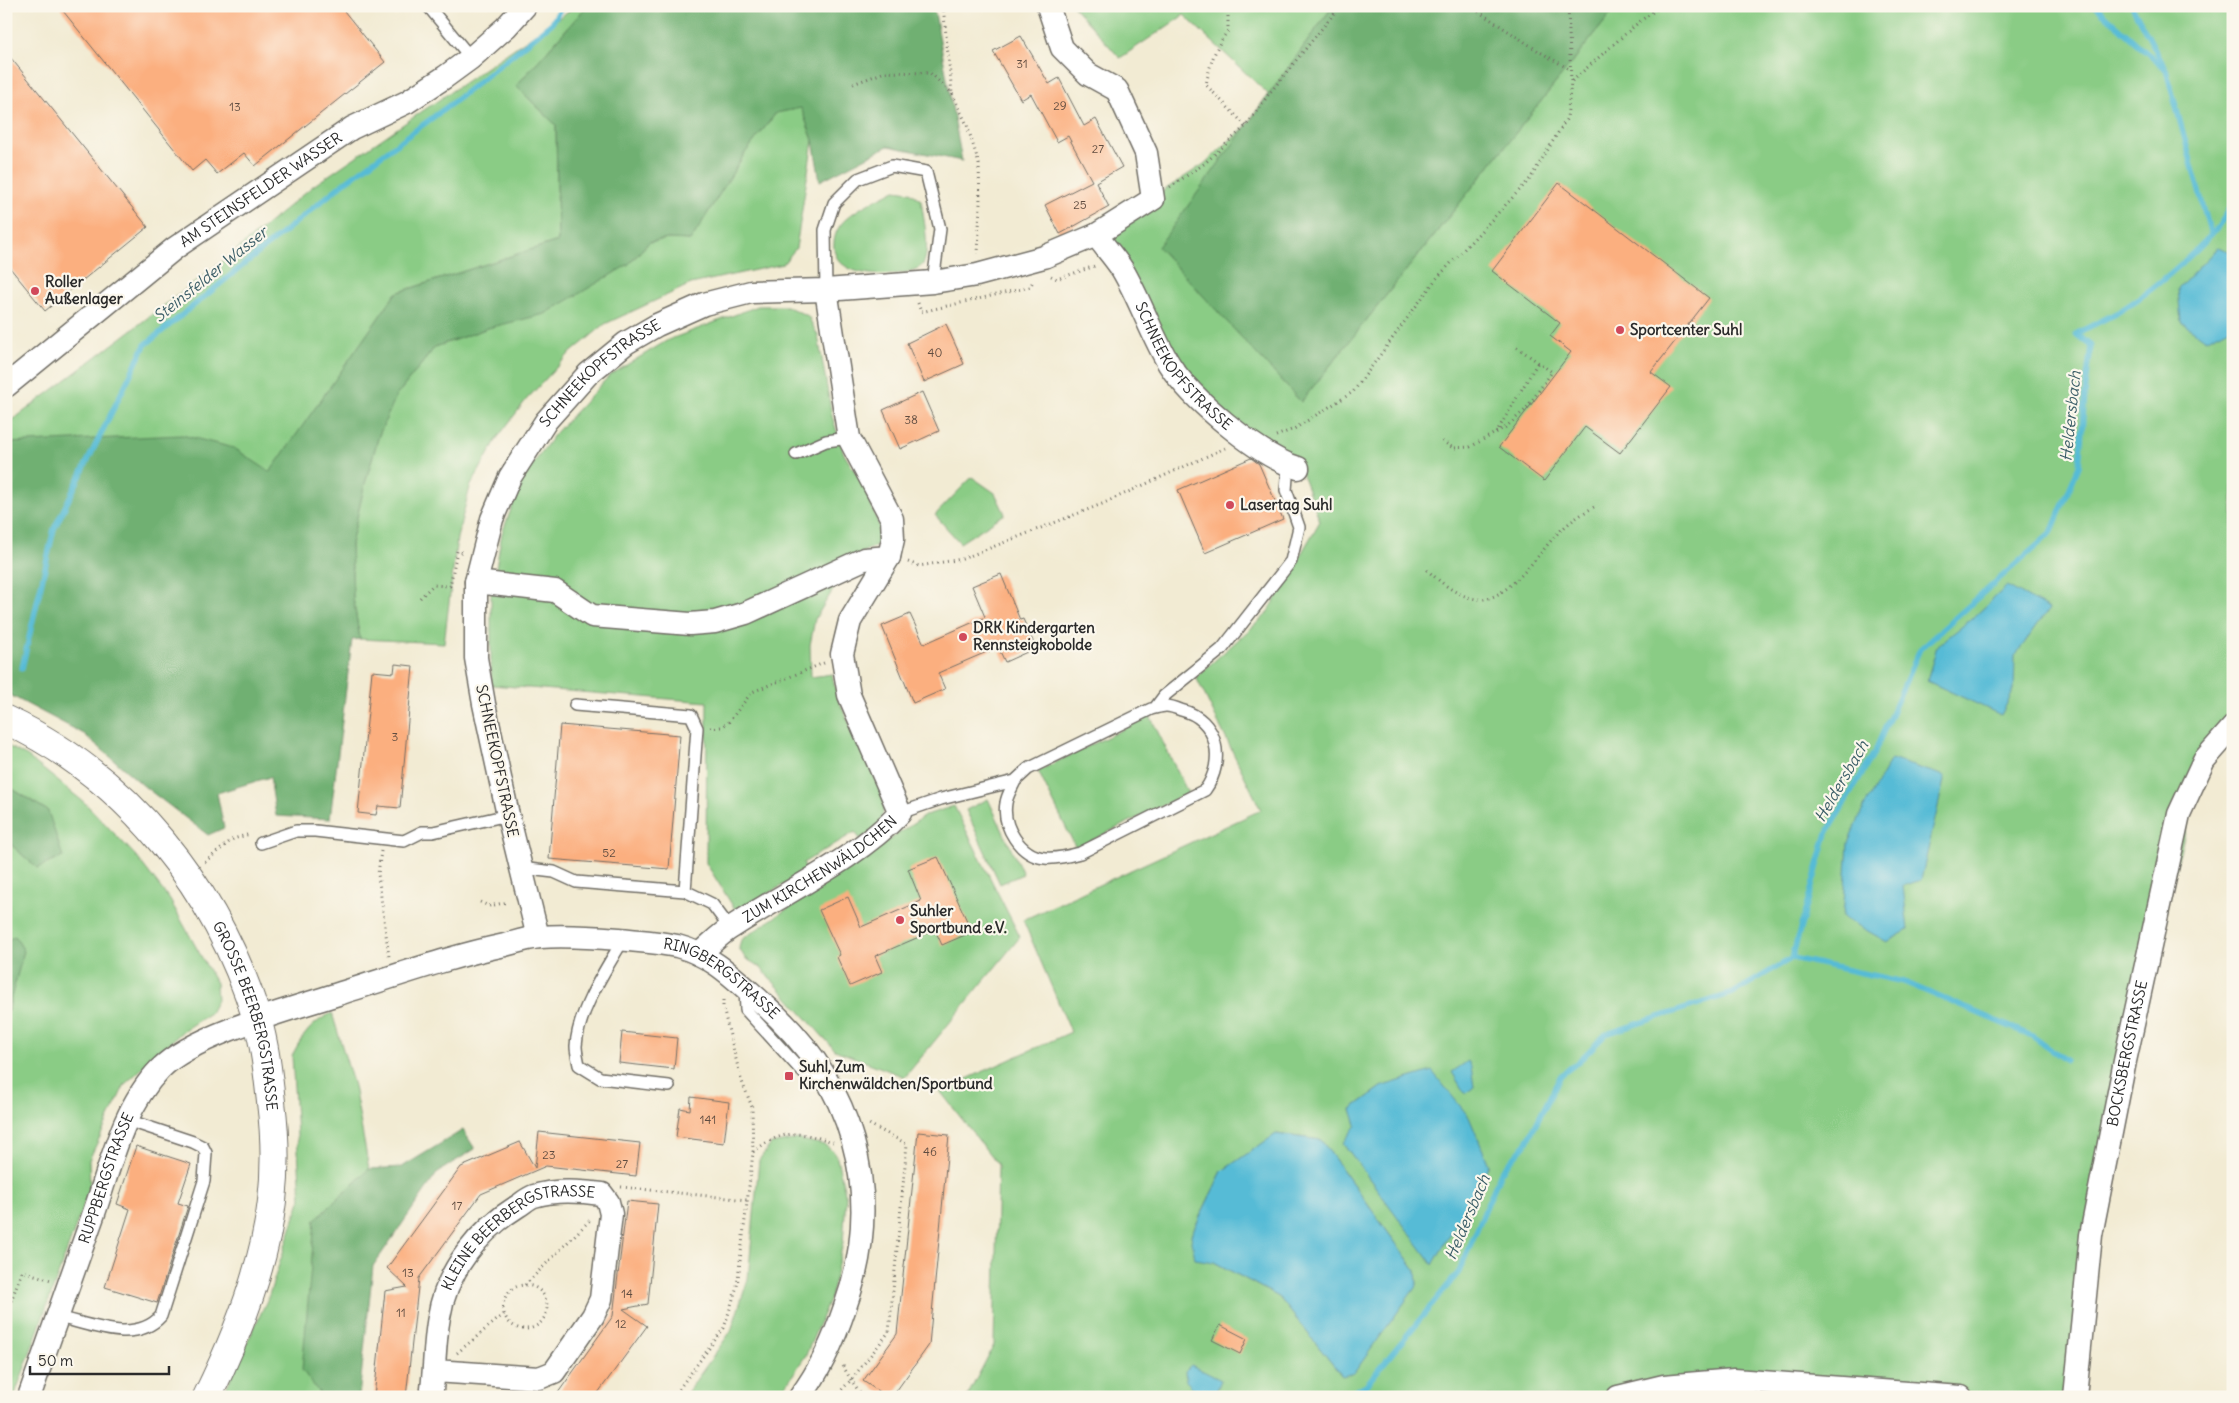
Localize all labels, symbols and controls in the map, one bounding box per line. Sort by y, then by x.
house number: 31 [1016,56,1028,71]
house number: 29 [1053,98,1067,113]
house number: 13 [229,99,241,114]
street label: AM STEINSFELDER WASSER [176,127,346,251]
house number: 27 [1092,141,1104,156]
house number: 25 [1073,197,1087,212]
water label: Steinsfelder Wasser [149,220,273,326]
place label: Roller Außenlager [45,272,124,309]
marker: Roller Außenlager [29,285,41,297]
street label: SCHNEEKOPFSTRASSE [1131,299,1237,434]
street label: SCHNEEKOPFSTRASSE [535,315,664,430]
place label: Sportcenter Suhl [1630,320,1742,340]
marker: Sportcenter Suhl [1614,324,1626,336]
house number: 40 [928,345,943,360]
water label: Heldersbach [2055,369,2085,462]
house number: 38 [904,412,918,427]
place label: Lasertag Suhl [1240,495,1332,515]
marker: Lasertag Suhl [1224,499,1236,511]
place label: DRK Kindergarten Rennsteigkobolde [973,618,1095,655]
marker: DRK Kindergarten Rennsteigkobolde [957,631,969,643]
street label: SCHNEEKOPFSTRASSE [472,683,523,839]
house number: 3 [392,729,399,744]
water label: Heldersbach [1810,736,1873,825]
street label: ZUM KIRCHENWÄLDCHEN [739,811,901,927]
house number: 52 [602,845,616,860]
place label: Suhler Sportbund e.V. [910,901,1007,938]
marker: Suhler Sportbund e.V. [894,914,906,926]
street label: GROSSE BEERBERGSTRASSE [209,918,282,1112]
street label: RINGBERGSTRASSE [662,934,784,1023]
street label: BOCKSBERGSTRASSE [2102,978,2151,1128]
place label: Suhl, Zum Kirchenwäldchen/Sportbund [799,1057,993,1094]
marker: Suhl, Zum Kirchenwäldchen/Sportbund [783,1070,795,1082]
street label: RUPPBERGSTRASSE [74,1109,138,1246]
house number: 141 [700,1112,716,1127]
house number: 46 [923,1144,937,1159]
house number: 23 [542,1147,556,1162]
house number: 27 [616,1156,628,1171]
water label: Heldersbach [1440,1171,1494,1263]
street label: KLEINE BEERBERGSTRASSE [437,1181,596,1293]
house number: 17 [452,1198,462,1213]
house number: 13 [402,1265,414,1280]
house number: 14 [621,1286,633,1301]
house number: 11 [396,1305,406,1320]
house number: 12 [615,1316,627,1331]
scale bar [30,1343,169,1375]
text: 50 m [38,1351,73,1370]

